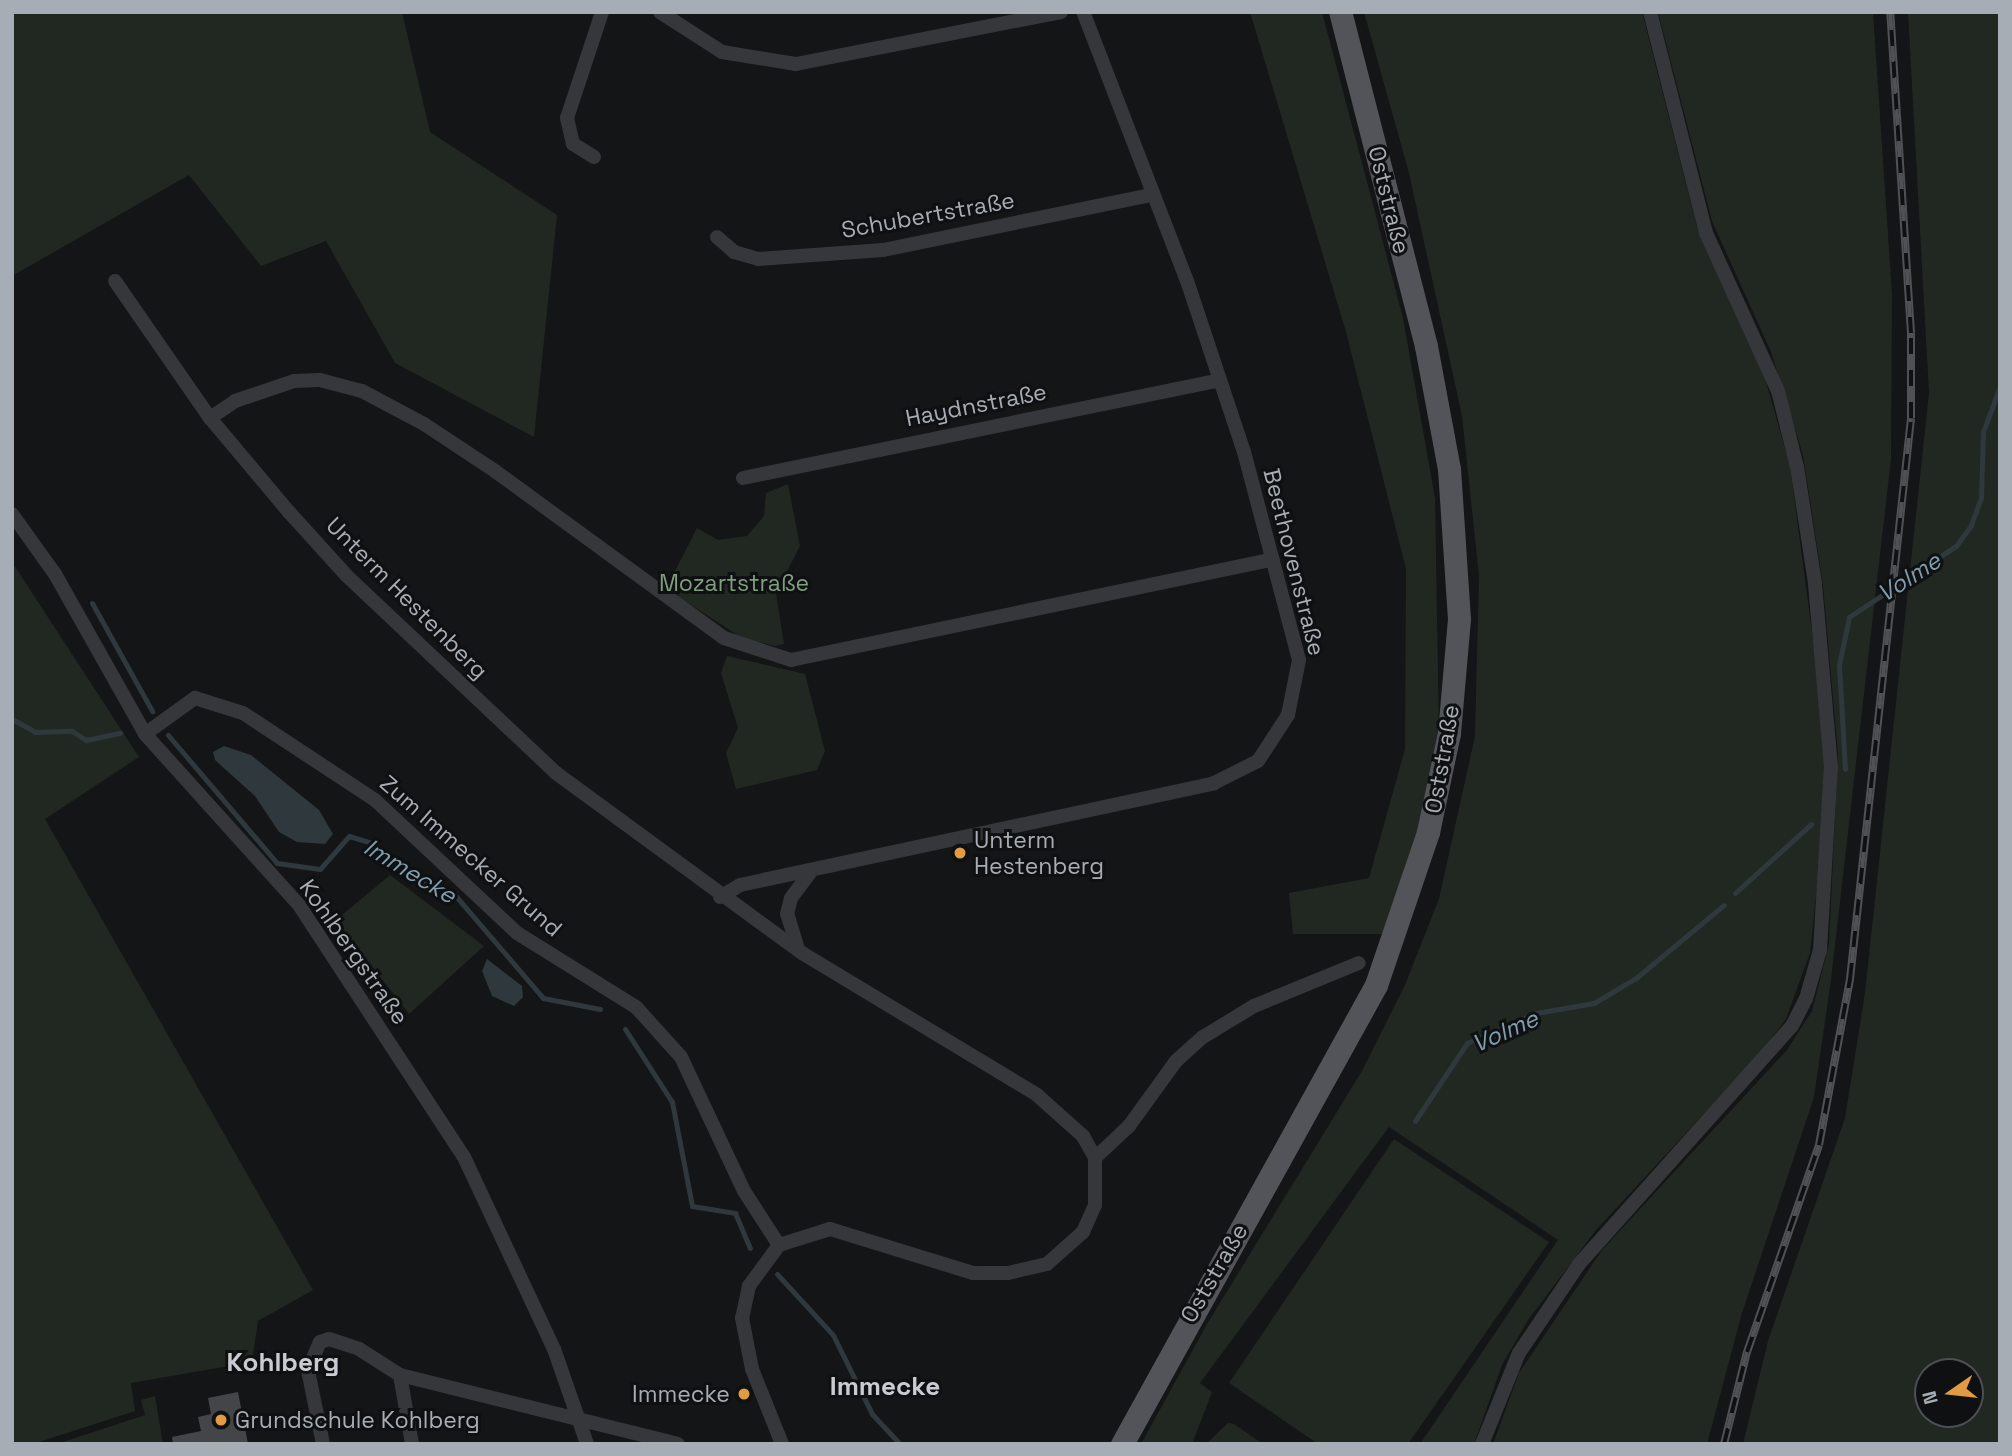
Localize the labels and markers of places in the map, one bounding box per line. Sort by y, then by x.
place label: Unterm Hestenberg [974,826,1104,880]
marker: Unterm Hestenberg [952,845,968,861]
place label: Immecke [632,1380,730,1408]
marker: Immecke [736,1386,752,1402]
place label: Grundschule Kohlberg [235,1406,480,1434]
marker: Grundschule Kohlberg [213,1412,229,1428]

